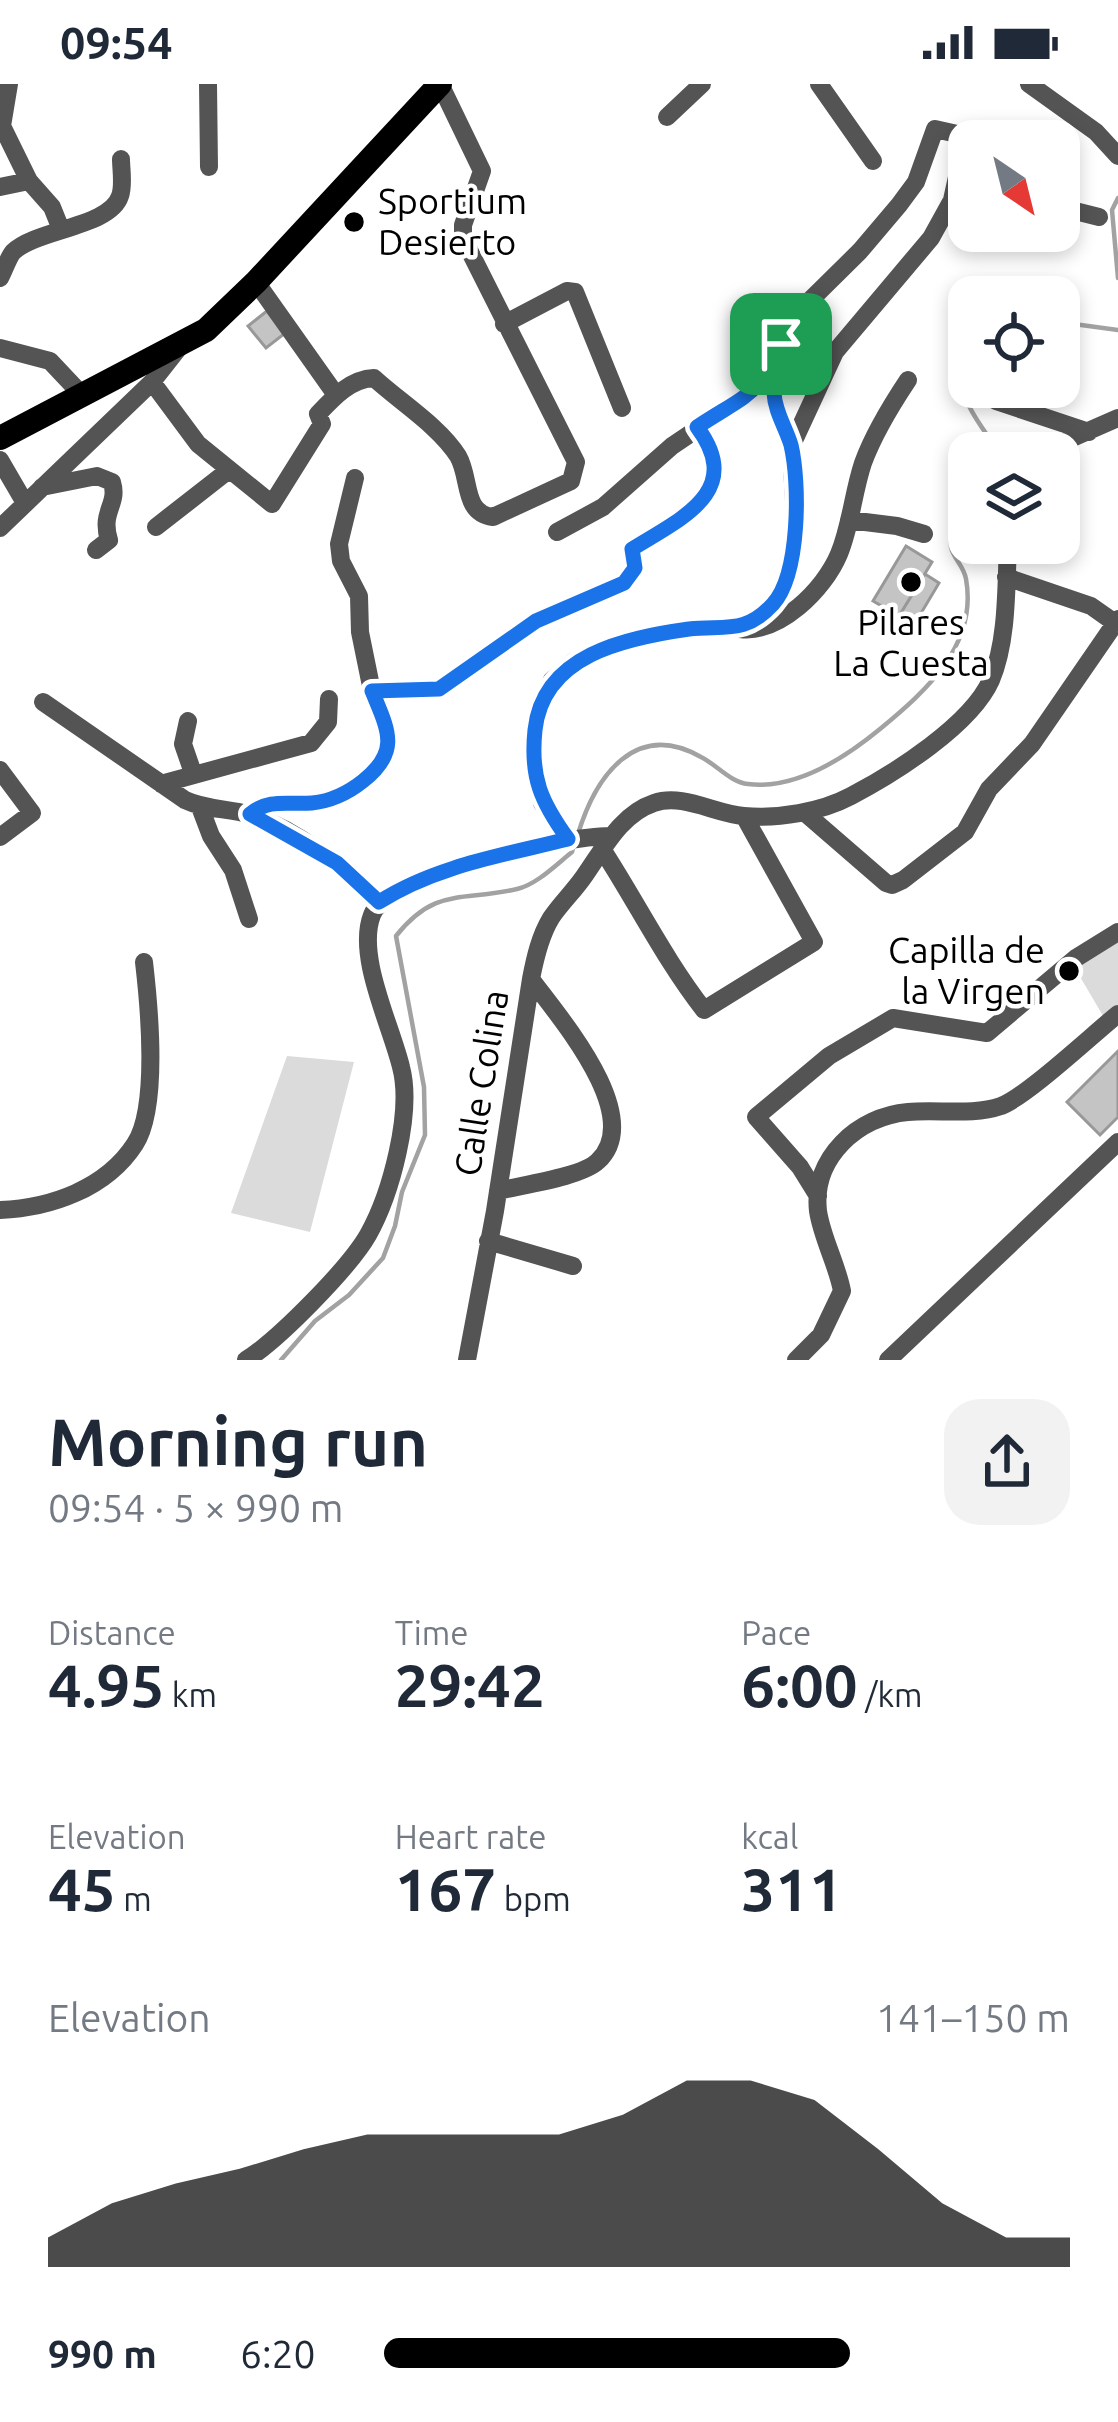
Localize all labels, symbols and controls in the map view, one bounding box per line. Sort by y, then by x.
text: 09:54 [60,17,173,68]
north arrow [948,120,1080,252]
map controls [948,120,1080,564]
place label: Sportium Desierto [378,180,527,262]
marker: Sportium Desierto [341,209,367,235]
button: locate [948,276,1080,408]
pin [730,293,832,395]
icon: arrive [748,311,814,377]
button: layers [948,432,1080,564]
marker: Pilares La Cuesta [898,569,924,595]
place label: Pilares La Cuesta [833,601,989,683]
place label: Capilla de la Virgen [888,929,1045,1011]
marker: Capilla de la Virgen [1056,958,1082,984]
street label: Calle Colina [446,987,515,1179]
button: share [944,1399,1070,1525]
text: Morning run [48,1404,428,1478]
text: 09:54 · 5 × 990 m [48,1486,343,1529]
text: Distance [48,1614,176,1651]
text: Time [395,1614,468,1651]
text: Pace [741,1614,811,1651]
text: 4.95 [48,1651,164,1718]
text: 29:42 [395,1651,545,1718]
text: 6:00 [741,1651,858,1718]
text: km [164,1676,217,1713]
text: /km [858,1676,923,1713]
text: Elevation [48,1818,186,1855]
text: Heart rate [395,1818,546,1855]
text: kcal [741,1818,798,1855]
text: 45 [48,1855,116,1922]
text: 167 [395,1855,496,1922]
text: 311 [741,1855,843,1922]
text: m [116,1880,152,1917]
text: bpm [496,1880,571,1917]
text: Elevation [48,1996,211,2039]
text: 141–150 m [876,1996,1070,2039]
text: 990 m [48,2332,157,2375]
text: 6:20 [240,2332,316,2375]

